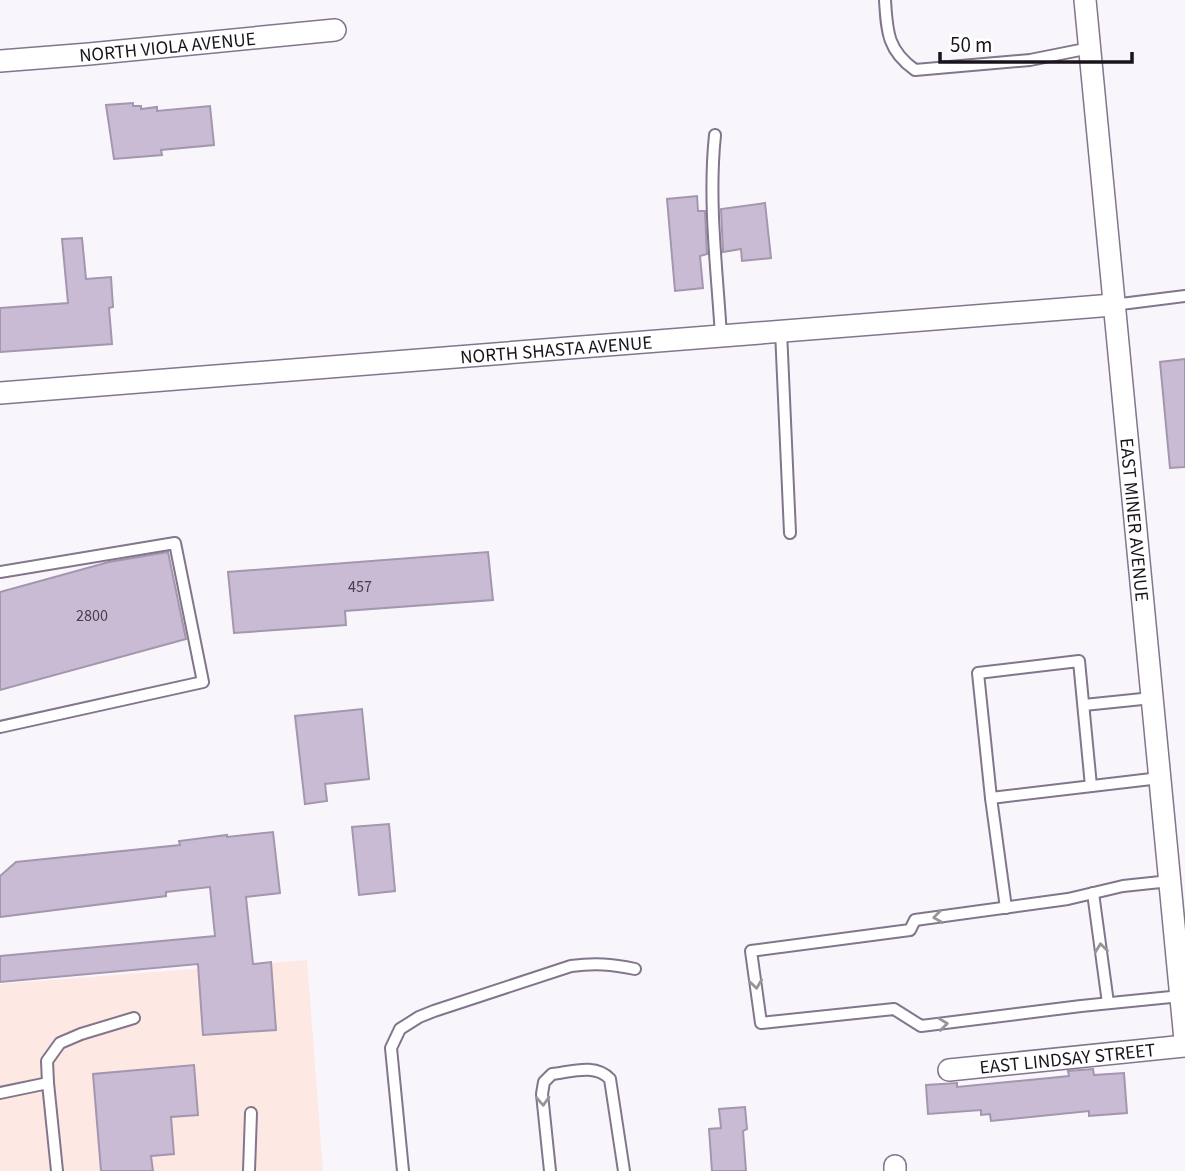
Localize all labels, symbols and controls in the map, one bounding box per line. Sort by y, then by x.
scale bar [940,21,1132,65]
street label: NORTH VIOLA AVENUE [78,26,257,70]
text: 50 m [950,30,992,60]
street label: NORTH SHASTA AVENUE [459,329,653,372]
street label: EAST MINER AVENUE [1112,437,1155,603]
house number: 457 [348,576,372,598]
house number: 2800 [76,605,108,627]
one-way arrow [932,909,944,924]
one-way arrow [1093,942,1108,954]
one-way arrow [748,978,763,989]
one-way arrow [937,1016,948,1031]
street label: EAST LINDSAY STREET [978,1037,1157,1082]
one-way arrow [536,1096,551,1107]

